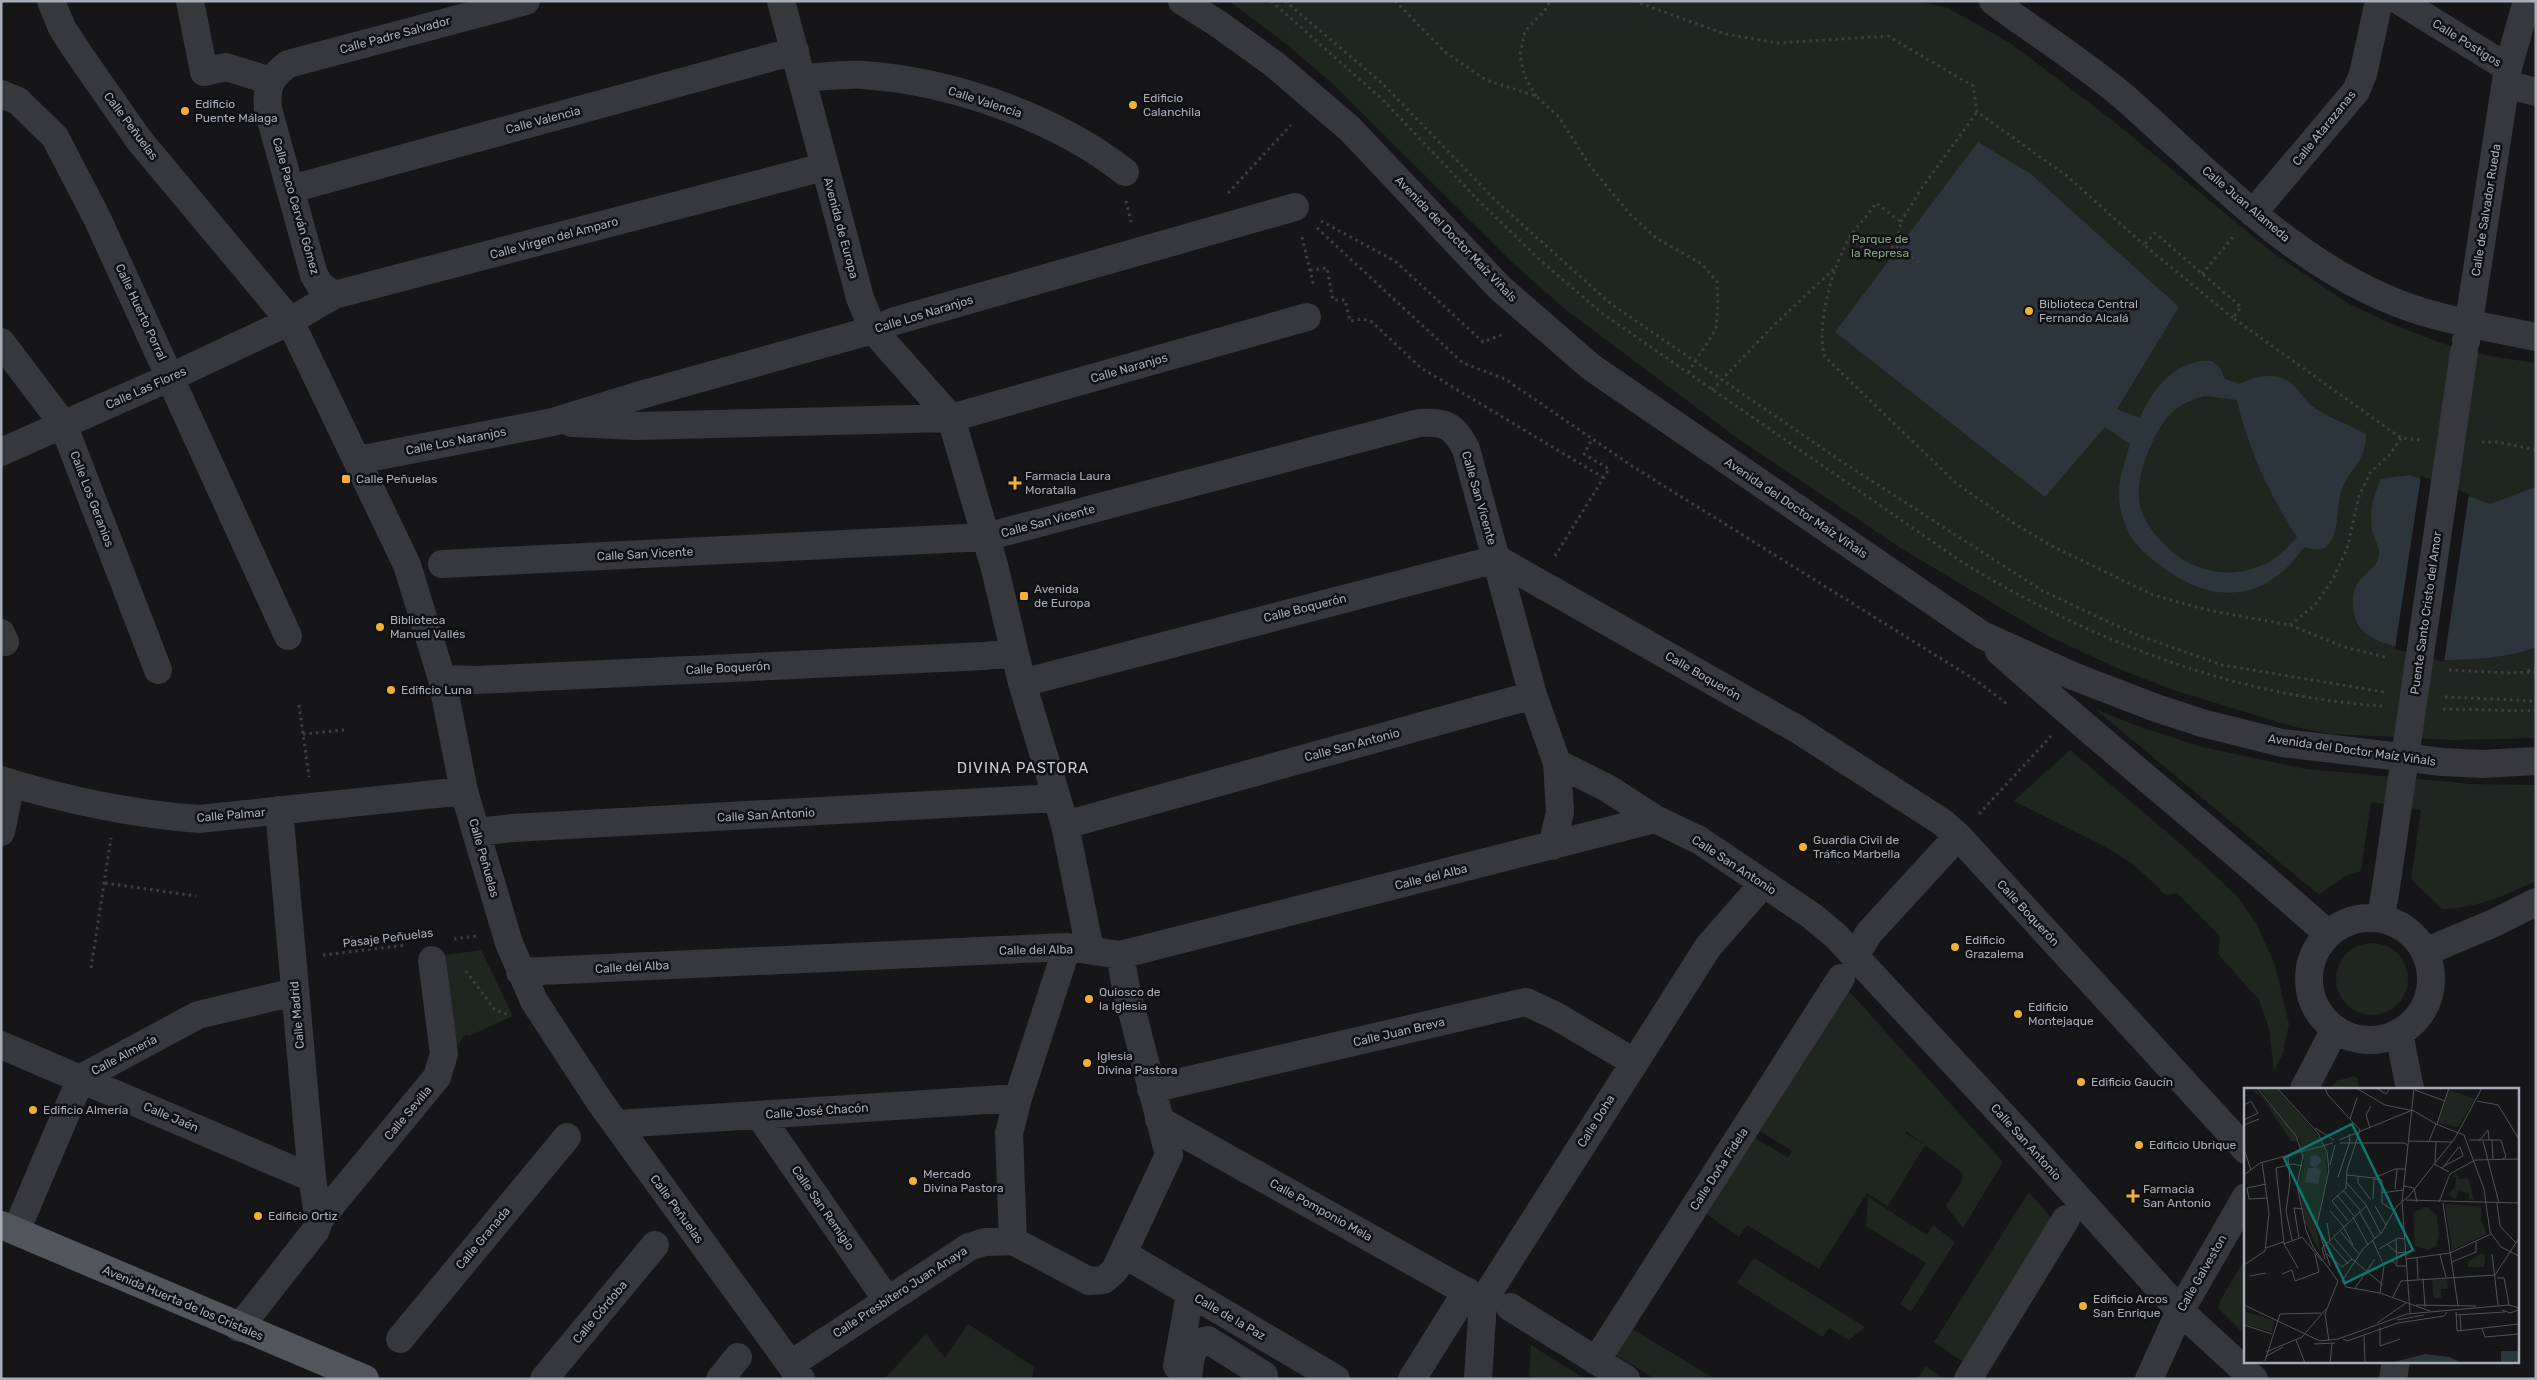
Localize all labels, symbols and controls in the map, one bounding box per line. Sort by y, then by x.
street label: Calle Padre Salvador [338,13,452,57]
street label: Calle Postigos [2430,16,2504,70]
street label: Calle Valencia [946,83,1024,121]
street label: Calle Atarazanas [2289,88,2359,168]
street label: Calle Peñuelas [101,89,161,163]
place label: Edificio Calanchila [1143,91,1201,119]
place label: Edificio Puente Málaga [195,97,278,125]
marker: Edificio Calanchila [1127,99,1139,111]
street label: Calle Valencia [504,103,582,137]
marker: Edificio Puente Málaga [179,105,191,117]
street label: Calle Paco Cerván Gómez [270,136,322,276]
street label: Calle de Salvador Rueda [2469,143,2503,277]
street label: Calle Juan Alameda [2199,163,2293,245]
street label: Avenida del Doctor Maíz Viñals [1392,173,1520,305]
street label: Avenida de Europa [821,176,861,280]
street label: Calle Virgen del Amparo [488,214,620,262]
park label: Parque de la Represa [1851,232,1909,260]
street label: Calle Huerto Porral [113,262,170,363]
street label: Calle Los Naranjos [873,292,975,336]
place label: Biblioteca Central Fernando Alcalá [2039,297,2138,325]
marker: Biblioteca Central Fernando Alcalá [2023,305,2035,317]
street label: Calle Naranjos [1089,350,1169,386]
street label: Calle Las Flores [104,364,188,412]
street label: Calle Los Naranjos [405,424,507,458]
street label: Calle Los Geranios [67,449,117,549]
street label: Calle San Vicente [1459,450,1499,547]
street label: Avenida del Doctor Maíz Viñals [1722,455,1870,561]
place label: Farmacia Laura Moratalla [1025,469,1111,497]
place label: Calle Peñuelas [356,472,437,486]
marker: Calle Peñuelas [340,473,352,485]
marker: Farmacia Laura Moratalla [1009,477,1021,489]
street label: Calle San Vicente [999,502,1097,540]
street label: Puente Santo Cristo del Amor [2408,530,2444,695]
street label: Calle San Vicente [596,544,694,564]
place label: Avenida de Europa [1034,582,1090,610]
marker: Avenida de Europa [1018,590,1030,602]
street label: Calle Boquerón [1262,591,1348,625]
place label: Biblioteca Manuel Vallés [390,613,465,641]
marker: Biblioteca Manuel Vallés [374,621,386,633]
street label: Calle Boquerón [1663,649,1743,703]
street label: Calle Boquerón [685,659,771,677]
place label: Edificio Luna [401,683,472,697]
marker: Edificio Luna [385,684,397,696]
street label: Calle San Antonio [1303,726,1401,764]
street label: Avenida del Doctor Maíz Viñals [2267,731,2437,769]
district label: DIVINA PASTORA [957,759,1089,777]
street label: Calle Palmar [196,805,266,825]
street label: Calle San Antonio [717,805,815,825]
street label: Calle Peñuelas [466,817,502,899]
street label: Calle San Antonio [1689,832,1779,898]
place label: Guardia Civil de Tráfico Marbella [1813,833,1900,861]
marker: Guardia Civil de Tráfico Marbella [1797,841,1809,853]
street label: Calle del Alba [1393,861,1469,893]
street label: Calle Boquerón [1994,877,2062,949]
street label: Pasaje Peñuelas [342,926,434,950]
place label: Edificio Grazalema [1965,933,2024,961]
marker: Edificio Grazalema [1949,941,1961,953]
street label: Calle del Alba [999,942,1073,958]
street label: Calle del Alba [595,958,669,976]
street label: Calle Madrid [287,981,307,1049]
place label: Quiosco de la Iglesia [1099,985,1161,1013]
marker: Quiosco de la Iglesia [1083,993,1095,1005]
place label: Edificio Montejaque [2028,1000,2094,1028]
marker: Edificio Montejaque [2012,1008,2024,1020]
street label: Calle Juan Breva [1352,1015,1446,1049]
street label: Calle Almería [89,1032,159,1078]
place label: Iglesia Divina Pastora [1097,1049,1178,1077]
marker: Iglesia Divina Pastora [1081,1057,1093,1069]
place label: Edificio Gaucín [2091,1075,2173,1089]
marker: Edificio Gaucín [2075,1076,2087,1088]
street label: Calle Sevilla [381,1083,435,1143]
inset map [2244,1088,2520,1362]
street label: Calle Doha [1574,1092,1618,1150]
street label: Calle Jaén [141,1099,201,1135]
street label: Calle José Chacón [765,1100,869,1122]
street label: Calle San Antonio [1988,1101,2064,1183]
place label: Edificio Almería [43,1103,128,1117]
marker: Edificio Almería [27,1104,39,1116]
street label: Calle Doña Fidela [1687,1125,1751,1213]
place label: Edificio Ubrique [2149,1138,2237,1152]
marker: Edificio Ubrique [2133,1139,2145,1151]
street label: Calle San Remigio [789,1163,857,1253]
place label: Mercado Divina Pastora [923,1167,1004,1195]
street label: Calle Peñuelas [647,1172,707,1246]
marker: Mercado Divina Pastora [907,1175,919,1187]
street label: Calle Pomponio Mela [1267,1176,1375,1244]
place label: Farmacia San Antonio [2143,1182,2211,1210]
marker: Farmacia San Antonio [2127,1190,2139,1202]
street label: Calle Granada [453,1204,513,1272]
place label: Edificio Ortiz [268,1209,338,1223]
marker: Edificio Ortiz [252,1210,264,1222]
street label: Calle Galveston [2174,1232,2230,1314]
street label: Calle Presbítero Juan Anaya [830,1243,970,1341]
street label: Avenida Huerta de los Cristales [100,1263,266,1343]
street label: Calle Córdoba [570,1278,630,1346]
street label: Calle de la Paz [1192,1291,1268,1343]
place label: Edificio Arcos San Enrique [2093,1292,2168,1320]
marker: Edificio Arcos San Enrique [2077,1300,2089,1312]

